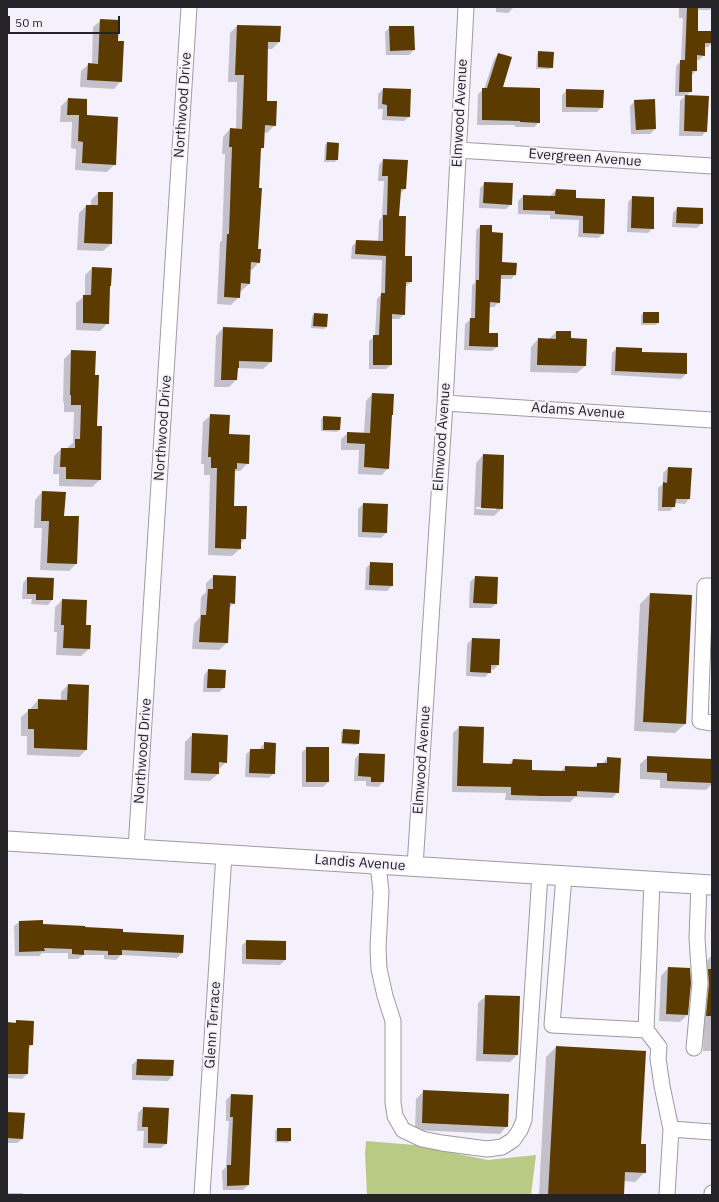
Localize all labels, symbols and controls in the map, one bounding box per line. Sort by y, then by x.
scale bar [10,8,122,34]
text: 50 m [15,15,43,30]
street label: Northwood Drive [171,52,195,158]
street label: Elmwood Avenue [449,58,471,168]
street label: Evergreen Avenue [528,146,642,170]
street label: Northwood Drive [151,375,175,481]
street label: Elmwood Avenue [430,382,454,492]
street label: Adams Avenue [531,399,625,423]
street label: Northwood Drive [131,698,155,804]
street label: Elmwood Avenue [410,705,434,815]
street label: Landis Avenue [314,851,406,875]
street label: Glenn Terrace [202,981,224,1069]

